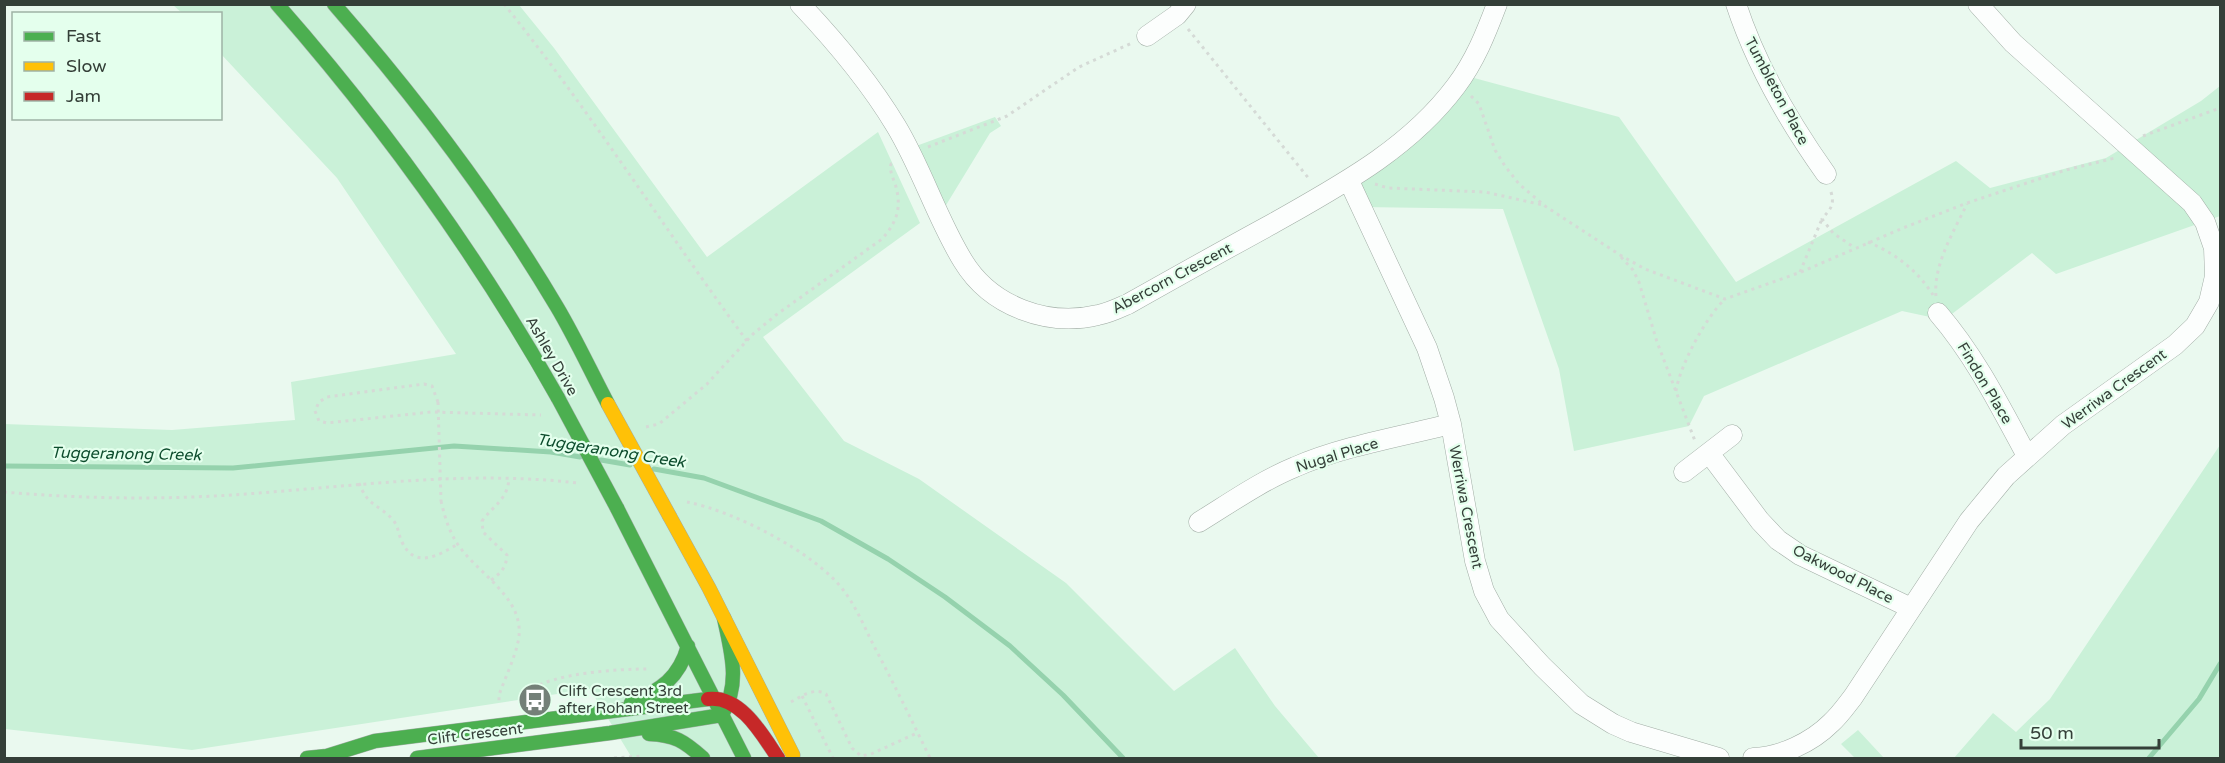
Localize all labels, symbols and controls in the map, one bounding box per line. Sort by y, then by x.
legend [12,12,222,120]
text: Fast [66,25,101,47]
street label: Tumbleton Place [1741,34,1813,148]
text: Slow [66,55,107,77]
text: Jam [66,85,101,107]
street label: Abercorn Crescent [1109,239,1235,317]
street label: Ashley Drive [522,313,582,399]
street label: Findon Place [1954,339,2016,427]
street label: Werriwa Crescent [2058,345,2170,433]
water label: Tuggeranong Creek [535,429,688,473]
street label: Nugal Place [1294,434,1380,476]
water label: Tuggeranong Creek [51,443,202,465]
street label: Werriwa Crescent [1445,444,1487,570]
street label: Oakwood Place [1790,541,1896,607]
bus stop icon: Clift Crescent 3rd after Rohan Street [517,682,553,718]
place label: Clift Crescent 3rd after Rohan Street [558,682,689,717]
scale bar [2021,712,2159,750]
street label: Clift Crescent [426,719,524,749]
text: 50 m [2030,722,2074,744]

